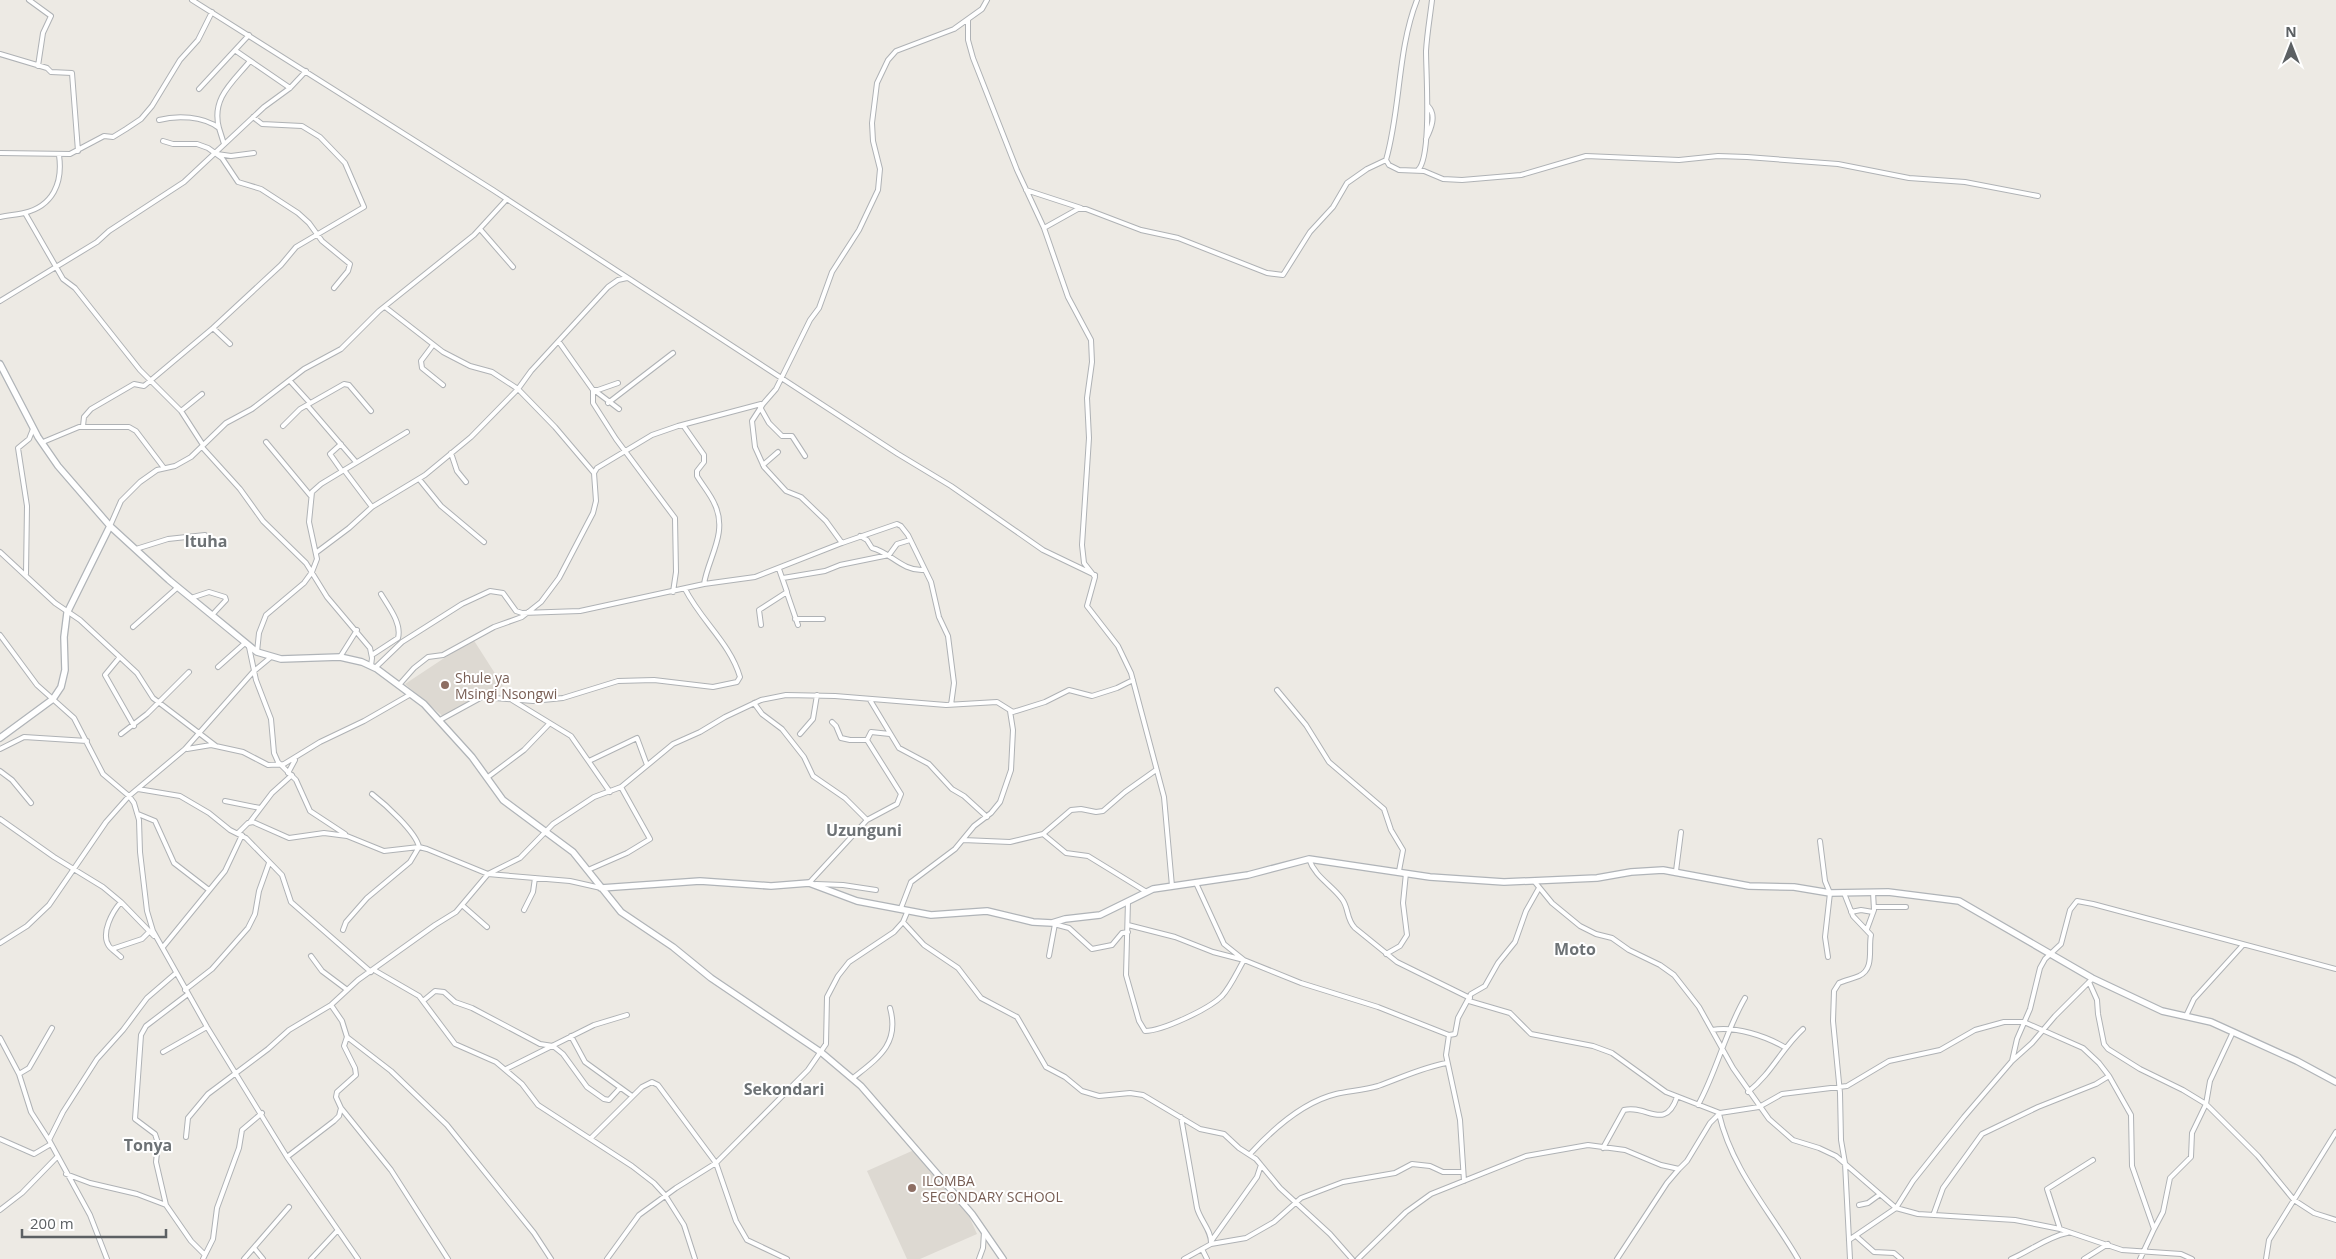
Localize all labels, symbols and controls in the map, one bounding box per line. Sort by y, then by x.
north arrow [2266,20,2316,70]
text: N [2285,22,2297,41]
district label: Ituha [185,530,227,552]
place label: Shule ya Msingi Nsongwi [455,668,557,703]
marker: Shule ya Msingi Nsongwi [439,679,451,691]
district label: Uzunguni [826,819,902,841]
district label: Moto [1554,938,1596,960]
district label: Sekondari [744,1078,824,1100]
district label: Tonya [124,1134,172,1156]
place label: ILOMBA SECONDARY SCHOOL [922,1171,1063,1206]
marker: ILOMBA SECONDARY SCHOOL [906,1182,918,1194]
scale bar [22,1206,166,1238]
text: 200 m [30,1213,74,1233]

